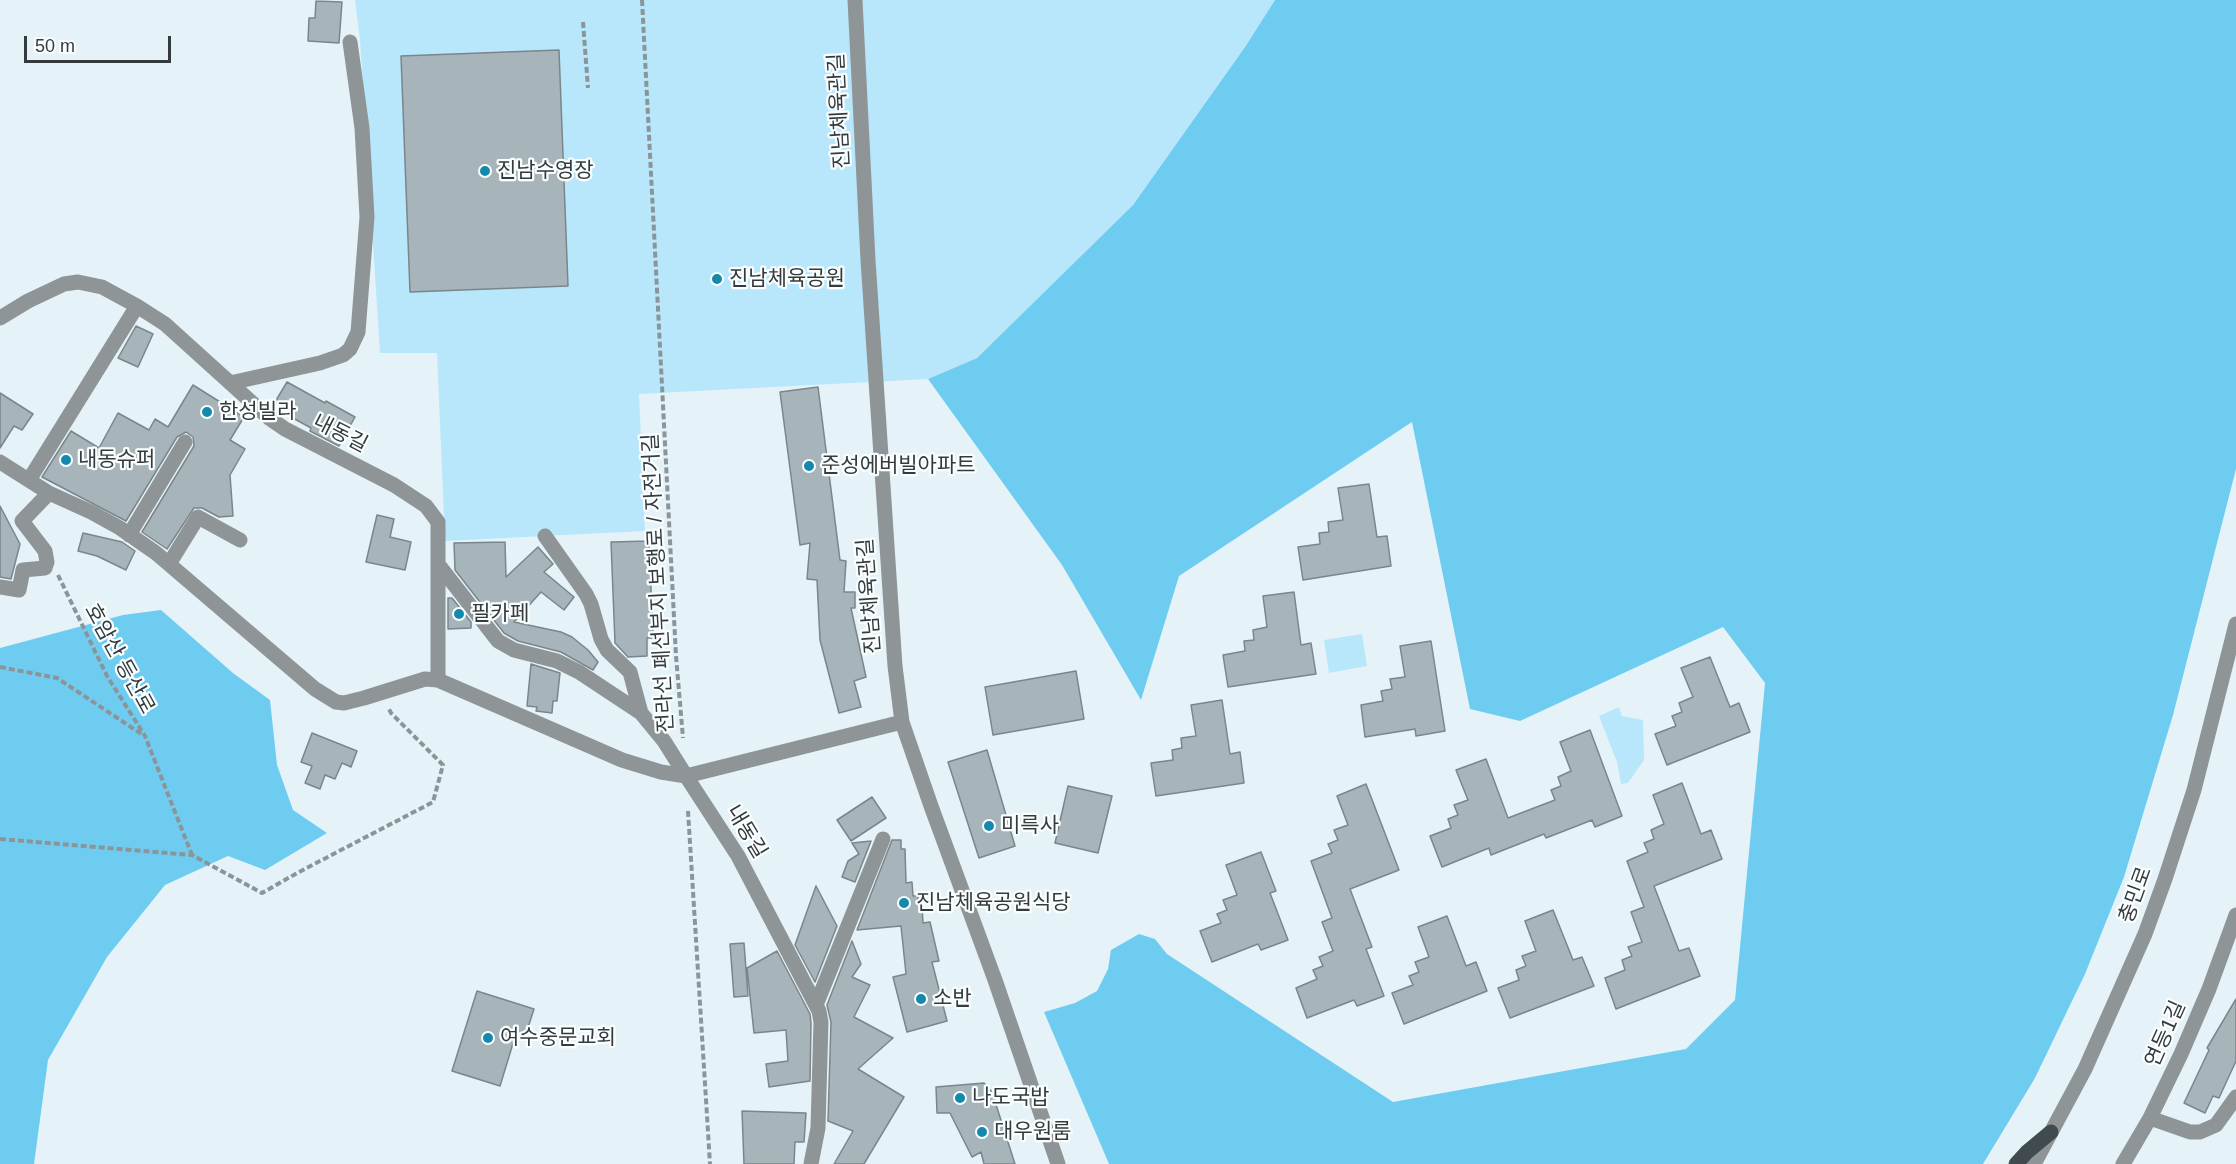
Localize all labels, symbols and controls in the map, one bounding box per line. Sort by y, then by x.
scale bar [27,24,174,62]
text: 50 m [35,36,75,56]
street label: 진남체육관길 [824,52,856,170]
place label: 진남수영장 [497,158,594,184]
marker: 진남수영장 [478,164,492,178]
place label: 진남체육공원 [729,266,845,292]
marker: 진남체육공원 [710,272,724,286]
place label: 한성빌라 [219,399,296,425]
marker: 한성빌라 [200,405,214,419]
street label: 내동길 [308,410,372,458]
street label: 전라선 폐선부지 보행로 / 자전거길 [639,433,679,733]
place label: 내동슈퍼 [78,447,155,473]
marker: 내동슈퍼 [59,453,73,467]
place label: 준성에버빌아파트 [821,453,976,479]
marker: 준성에버빌아파트 [802,459,816,473]
street label: 진남체육관길 [853,537,887,655]
street label: 호암산 등산로 [78,600,160,718]
place label: 필카페 [471,601,529,627]
marker: 필카페 [452,607,466,621]
street label: 내동길 [720,801,772,863]
place label: 미륵사 [1001,813,1059,839]
marker: 미륵사 [982,819,996,833]
street label: 충민로 [2114,863,2158,927]
place label: 진남체육공원식당 [916,890,1071,916]
marker: 진남체육공원식당 [897,896,911,910]
place label: 소반 [933,986,972,1012]
marker: 소반 [914,992,928,1006]
street label: 연등1길 [2140,997,2192,1071]
place label: 여수중문교회 [500,1025,616,1051]
marker: 여수중문교회 [481,1031,495,1045]
place label: 나도국밥 [972,1085,1049,1111]
marker: 나도국밥 [953,1091,967,1105]
place label: 대우원룸 [994,1119,1071,1145]
marker: 대우원룸 [975,1125,989,1139]

